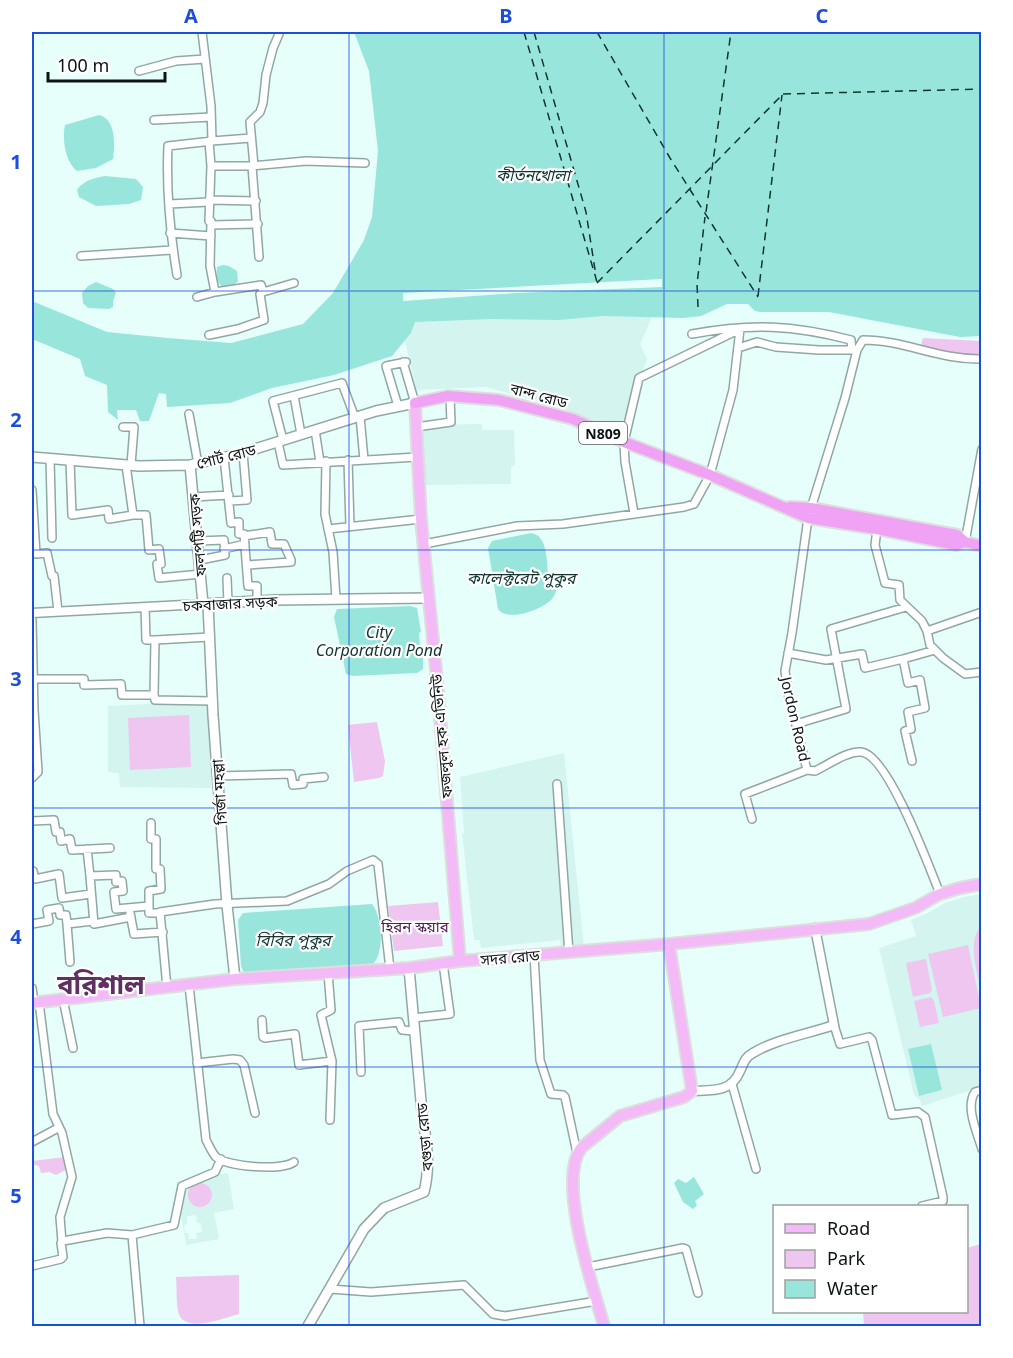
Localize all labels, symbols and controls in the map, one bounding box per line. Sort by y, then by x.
text: A [184,2,198,29]
text: B [499,2,513,29]
text: C [816,2,829,29]
scale bar [48,45,165,83]
text: 100 m [57,53,109,77]
text: 1 [10,148,22,175]
water label: কীর্তনখোলা [496,164,573,186]
street label: বান্দ রোড [507,377,570,412]
text: 2 [10,406,22,433]
road number: N809 [579,422,627,444]
street label: পোর্ট রোড [194,439,258,473]
street label: ফলপট্টি সড়ক [183,492,211,578]
water label: কালেক্টরেট পুকুর [467,567,579,589]
street label: চকবাজার সড়ক [181,590,279,616]
water label: City Corporation Pond [316,621,443,661]
text: 3 [10,665,22,692]
street label: ফজলুল হক এভিনিউ [426,673,456,800]
street label: Jordon Road [776,673,815,763]
street label: গির্জা মহল্লা [207,758,231,826]
park label: হিরন স্কয়ার [380,916,450,936]
text: 4 [10,923,22,950]
water label: বিবির পুকুর [255,929,334,951]
street label: সদর রোড [478,944,541,970]
district label: বরিশাল [56,965,145,1002]
street label: বগুড়া রোড [411,1102,437,1173]
text: 5 [10,1182,22,1209]
legend [773,1205,968,1313]
text: Road [827,1216,870,1240]
text: Park [827,1246,865,1270]
text: Water [827,1276,878,1300]

